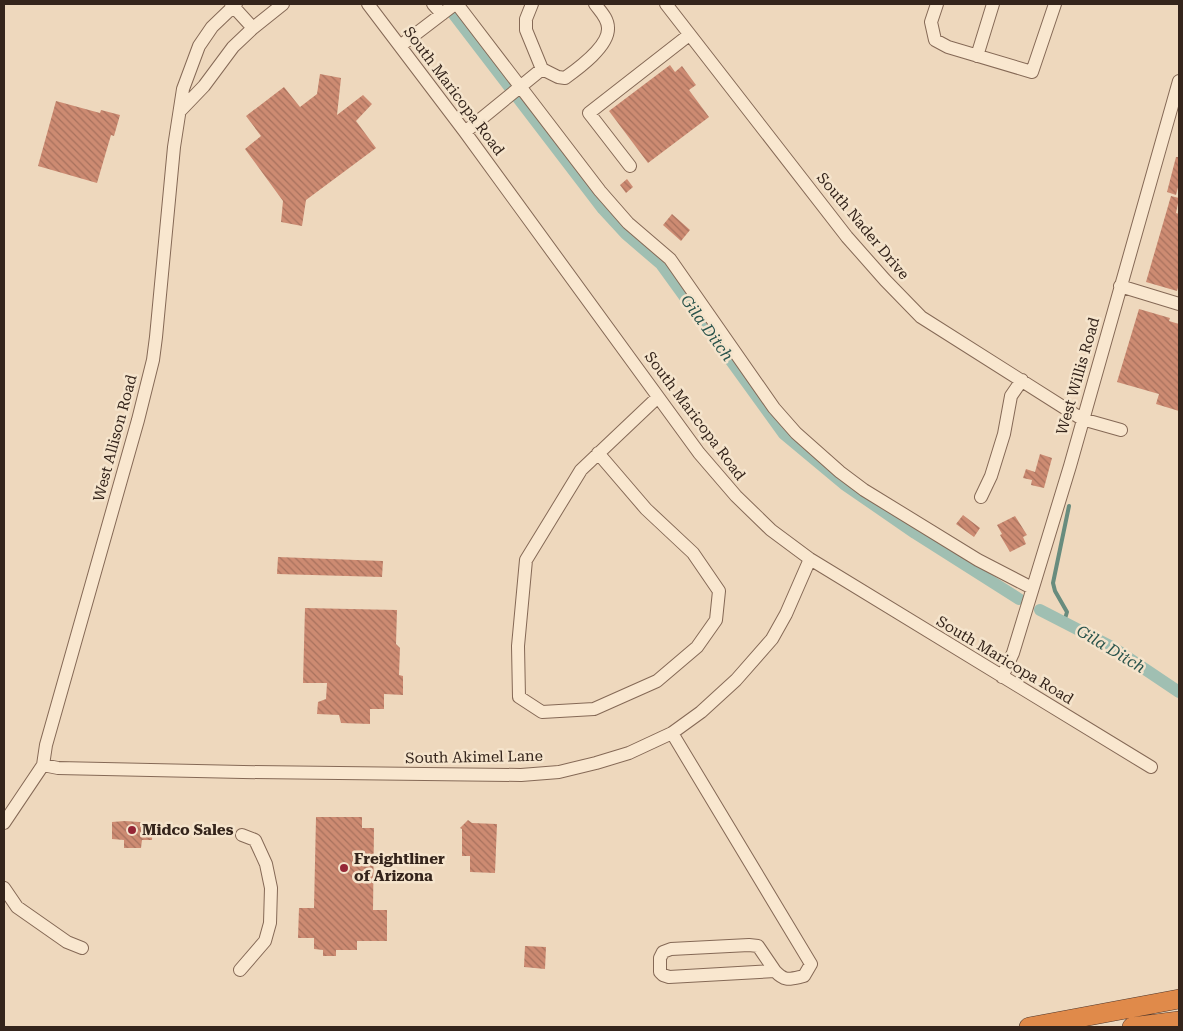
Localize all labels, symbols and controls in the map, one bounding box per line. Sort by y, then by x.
street label: South Maricopa Road [400,23,509,159]
street label: South Nader Drive [813,169,913,283]
water label: Gila Ditch [677,291,737,365]
street label: West Willis Road [1053,315,1103,437]
street label: South Maricopa Road [641,348,750,484]
street label: West Allison Road [89,372,141,503]
street label: South Maricopa Road [933,612,1077,708]
water label: Gila Ditch [1073,621,1149,677]
street label: South Akimel Lane [405,747,543,767]
place label: Midco Sales [142,821,234,839]
marker: Midco Sales [126,824,138,836]
place label: Freightliner of Arizona [354,850,445,885]
marker: Freightliner of Arizona [338,862,350,874]

